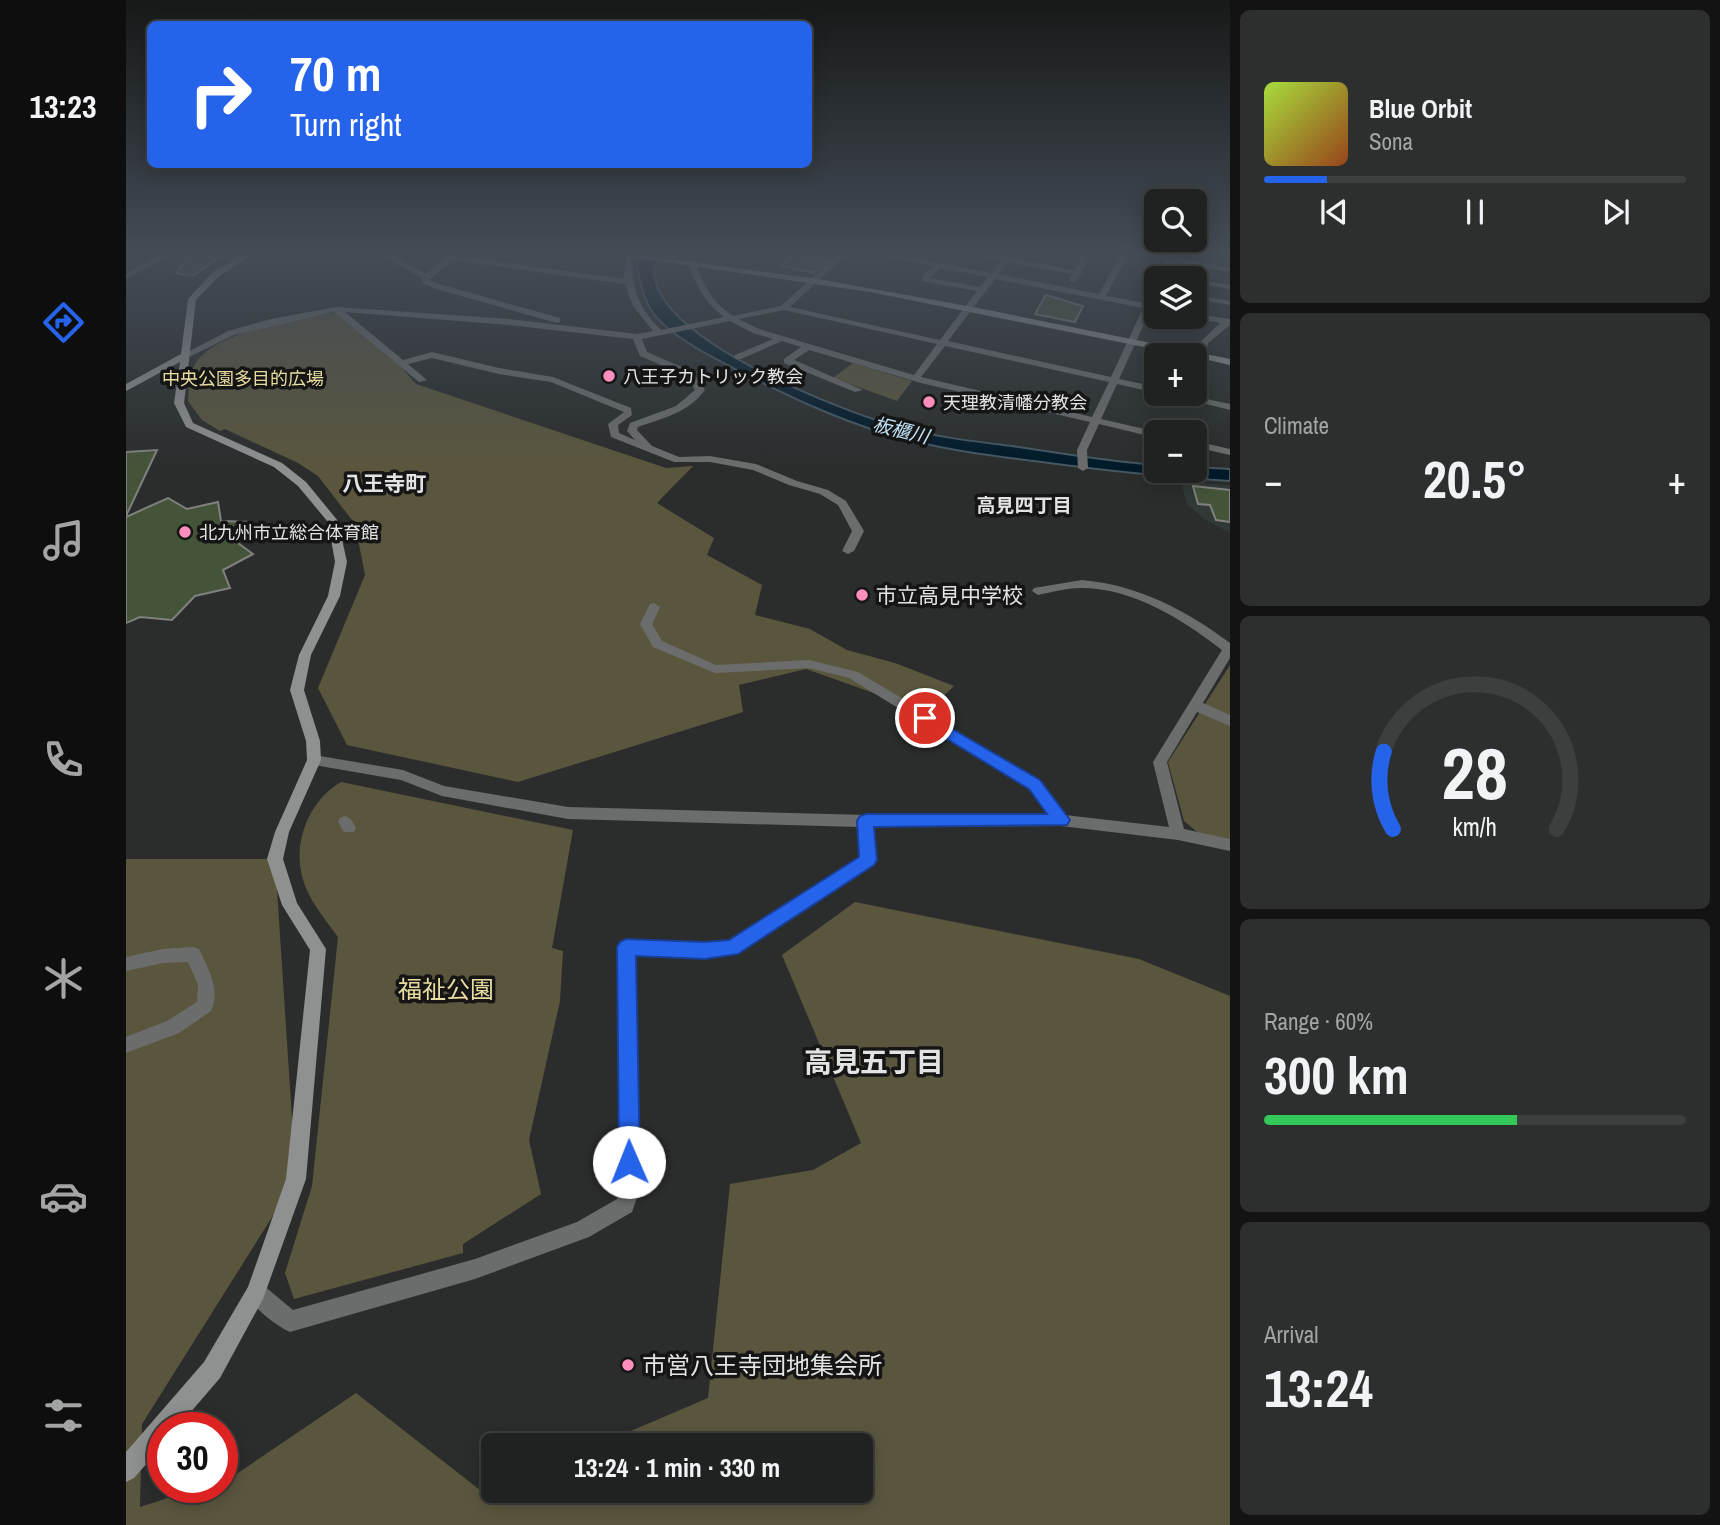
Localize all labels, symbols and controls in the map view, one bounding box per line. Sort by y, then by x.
text: 70 m [290,40,382,106]
icon: right [175,49,266,140]
text: 13:23 [29,85,97,128]
text: Blue Orbit [1369,91,1472,126]
text: Turn right [290,103,402,146]
text: Sona [1369,126,1413,157]
map controls [1144,189,1207,483]
button: search [1144,189,1207,252]
icon: previous [1315,193,1353,231]
icon: pause [1456,193,1494,231]
icon: next [1597,193,1635,231]
button: layers [1144,266,1207,329]
icon: directions [39,298,88,347]
button: + [1144,343,1207,406]
place label: 八王子カトリック教会 [623,364,803,389]
park label: 中央公園多目的広場 [162,366,324,391]
marker: 八王子カトリック教会 [601,368,617,384]
place label: 天理教清幡分教会 [943,390,1087,415]
marker: 天理教清幡分教会 [921,394,937,410]
water label: 板櫃川 [870,410,934,450]
text: Climate [1264,410,1329,441]
button: − [1144,420,1207,483]
text: 20.5° [1423,444,1527,514]
text: − [1264,455,1282,506]
text: + [1668,455,1686,506]
district label: 八王寺町 [342,469,426,498]
district label: 高見四丁目 [976,492,1072,518]
icon: music [39,516,88,565]
place label: 北九州市立総合体育館 [199,520,379,545]
marker: 北九州市立総合体育館 [177,524,193,540]
place label: 市立高見中学校 [876,581,1023,610]
marker: 市立高見中学校 [854,587,870,603]
pin [895,688,955,748]
icon: arrive [906,699,944,737]
text: 28 [1442,724,1508,822]
icon: phone [39,735,88,784]
text: km/h [1453,809,1497,843]
icon: climate [39,954,88,1003]
park label: 福祉公園 [398,973,494,1005]
text: Range · 60% [1264,1006,1373,1037]
text: 300 km [1264,1040,1409,1110]
district label: 高見五丁目 [804,1043,944,1081]
position arrow [592,1125,666,1199]
icon: car [39,1172,88,1221]
text: Arrival [1264,1319,1319,1350]
place label: 市営八王寺団地集会所 [642,1349,882,1381]
text: 13:24 [1264,1353,1373,1423]
marker: 市営八王寺団地集会所 [620,1357,636,1373]
icon: filters [39,1391,88,1440]
speed limit sign: 30 [147,1412,238,1503]
text: 13:24 · 1 min · 330 m [574,1450,780,1485]

